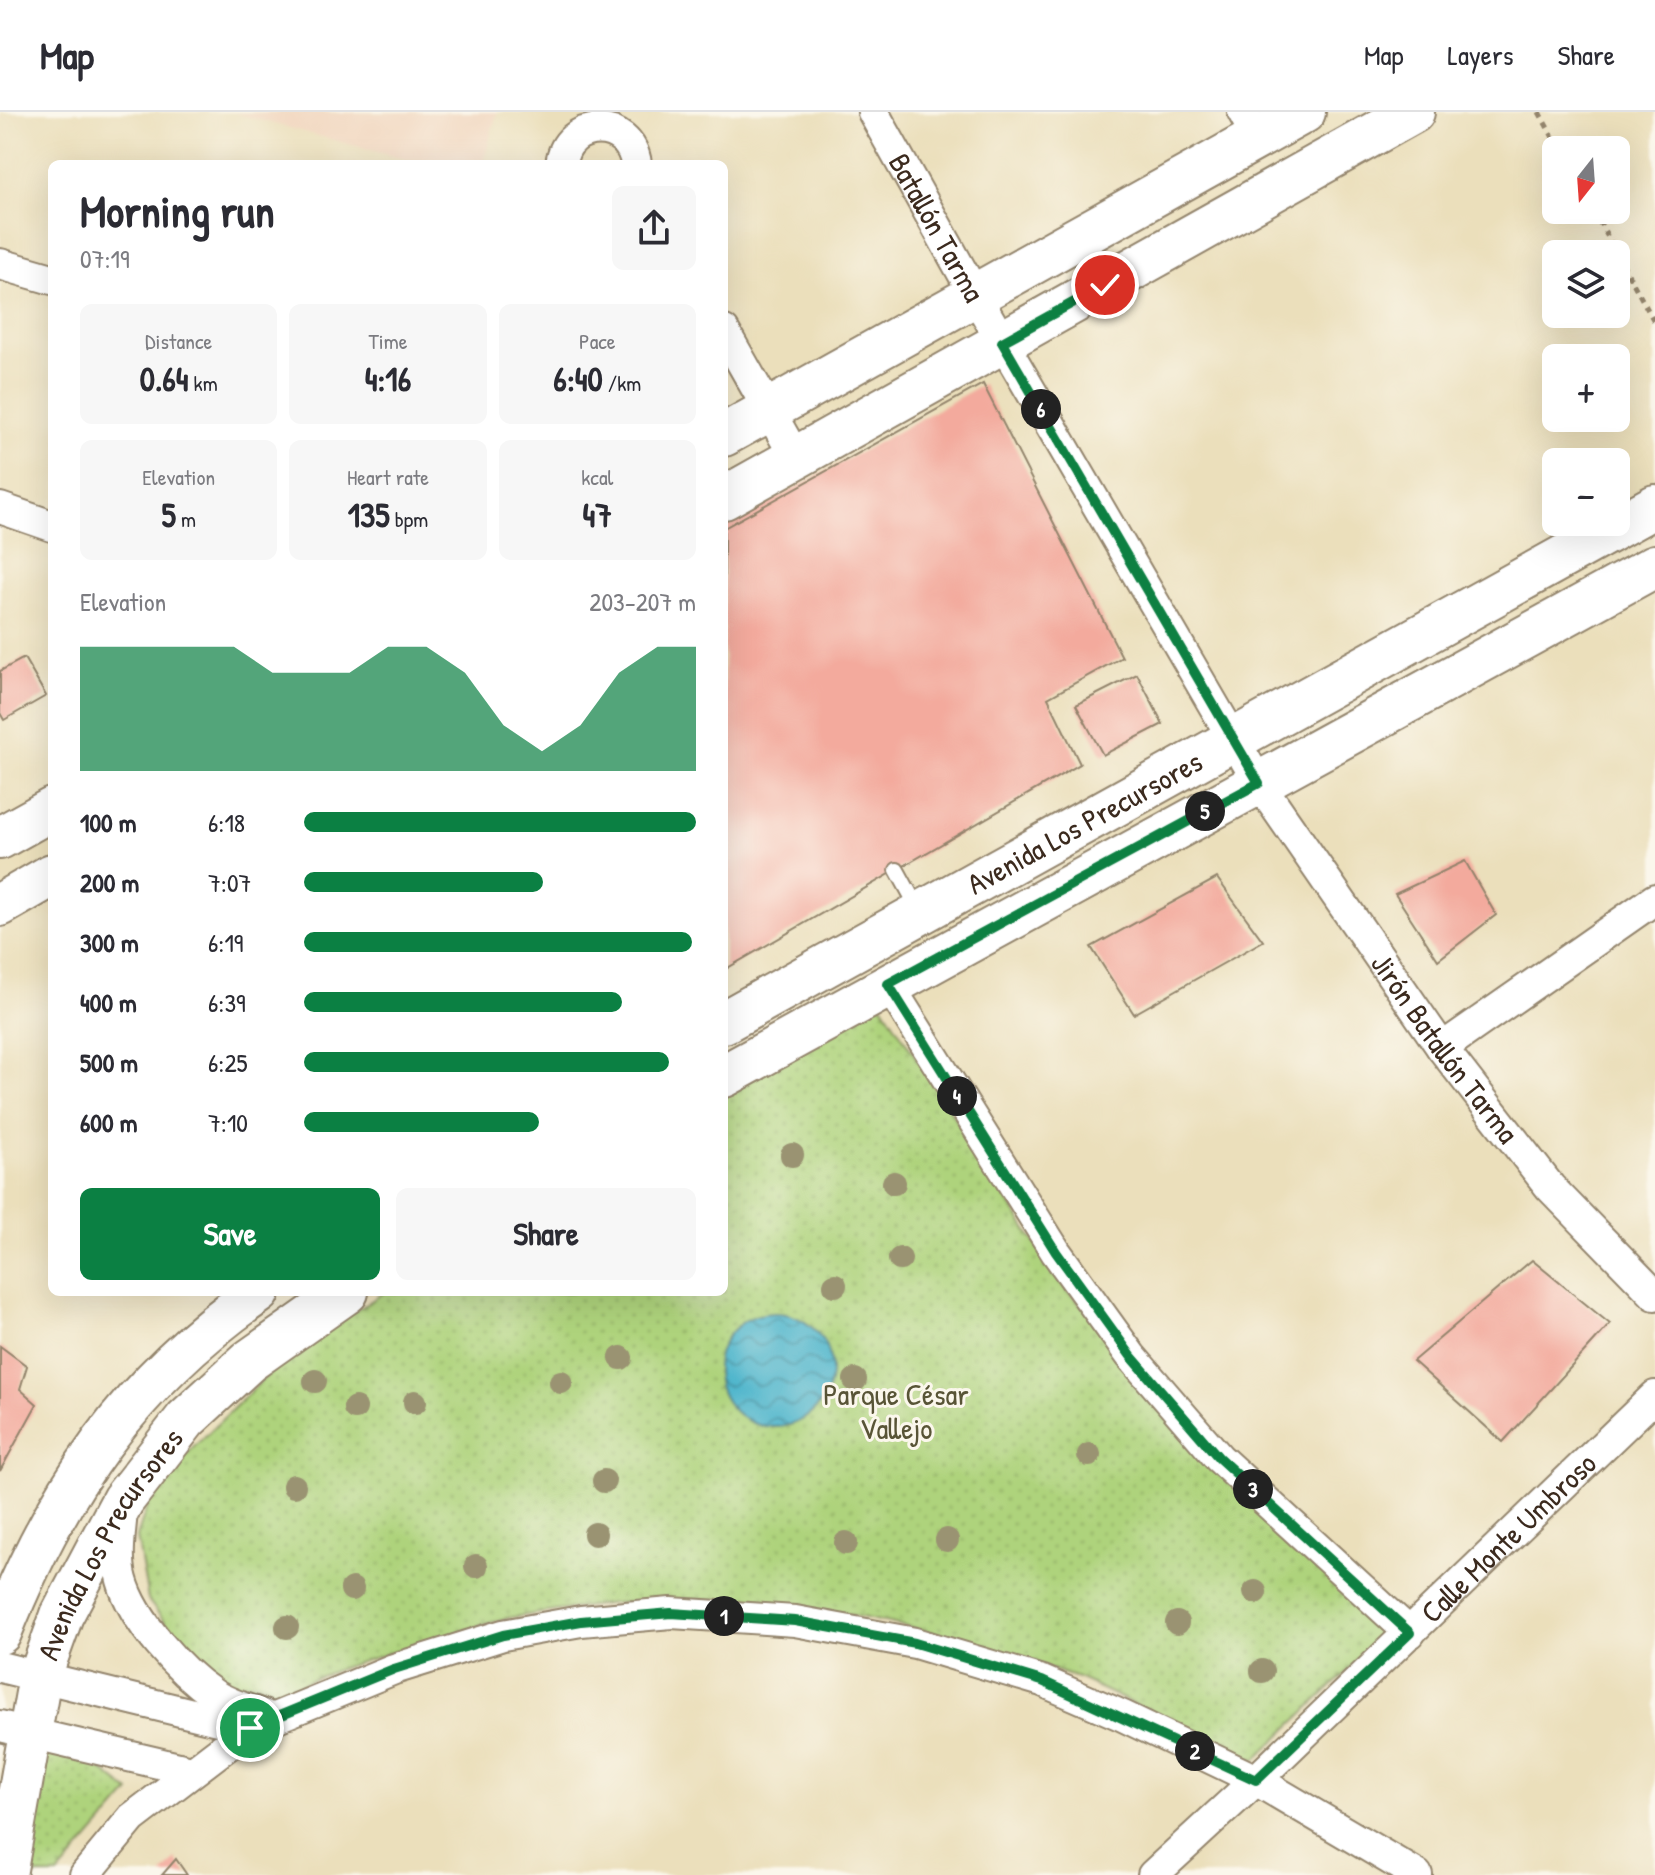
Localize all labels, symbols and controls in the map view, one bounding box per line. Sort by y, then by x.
text: Map [40,29,94,81]
text: Map [1364,36,1404,74]
text: Layers [1448,36,1513,74]
text: Share [1557,36,1615,74]
north arrow [1542,136,1630,224]
map controls [1542,136,1630,536]
street label: Batallón Tarma [880,146,995,309]
text: Morning run [80,181,275,241]
button: share [612,186,696,270]
button: layers [1542,240,1630,328]
text: 07:19 [80,241,130,276]
pin [1071,251,1139,319]
icon: check [1083,263,1127,307]
text: Distance [145,326,212,356]
text: Time [369,326,407,356]
text: Pace [579,326,616,356]
button: + [1542,344,1630,432]
text: 0.64 [140,356,189,402]
text: 4:16 [365,356,411,402]
text: 6:40 [553,356,603,402]
text: km [189,368,218,398]
text: /km [603,368,641,398]
pin: 6 [1021,389,1061,429]
text: 6 [1037,394,1045,424]
button: − [1542,448,1630,536]
text: Elevation [142,462,215,492]
text: Heart rate [347,462,429,492]
text: kcal [581,462,613,492]
text: 5 [161,492,176,538]
text: 135 [348,492,390,538]
text: 47 [583,492,612,538]
text: m [176,504,196,534]
text: bpm [390,504,428,534]
text: Elevation [80,584,166,619]
text: 203–207 m [589,584,696,619]
street label: Avenida Los Precursores [960,741,1209,903]
pin: 5 [1185,791,1225,831]
text: 5 [1200,796,1210,826]
text: 100 m [80,805,136,840]
text: 6:18 [208,805,245,840]
text: 200 m [80,865,139,900]
text: 7:07 [208,865,251,900]
text: 300 m [80,925,139,960]
text: 6:19 [208,925,243,960]
street label: Jirón Batallón Tarma [1362,945,1528,1151]
text: 400 m [80,985,137,1020]
text: 6:39 [208,985,246,1020]
text: 500 m [80,1045,138,1080]
text: 6:25 [208,1045,248,1080]
pin: 4 [937,1076,977,1116]
text: 4 [953,1081,961,1111]
text: 600 m [80,1105,137,1140]
text: 7:10 [208,1105,248,1140]
button: Save [80,1188,380,1280]
button: Share [396,1188,696,1280]
park label: Parque César Vallejo [823,1374,969,1448]
street label: Avenida Los Precursores [27,1420,192,1665]
street label: Calle Monte Umbroso [1412,1443,1605,1631]
pin: 3 [1233,1469,1273,1509]
text: 3 [1248,1474,1258,1504]
pin: 1 [704,1596,744,1636]
text: 1 [720,1601,728,1631]
pin [216,1694,284,1762]
icon: arrive [228,1706,272,1750]
pin: 2 [1175,1731,1215,1771]
text: 2 [1190,1736,1200,1766]

